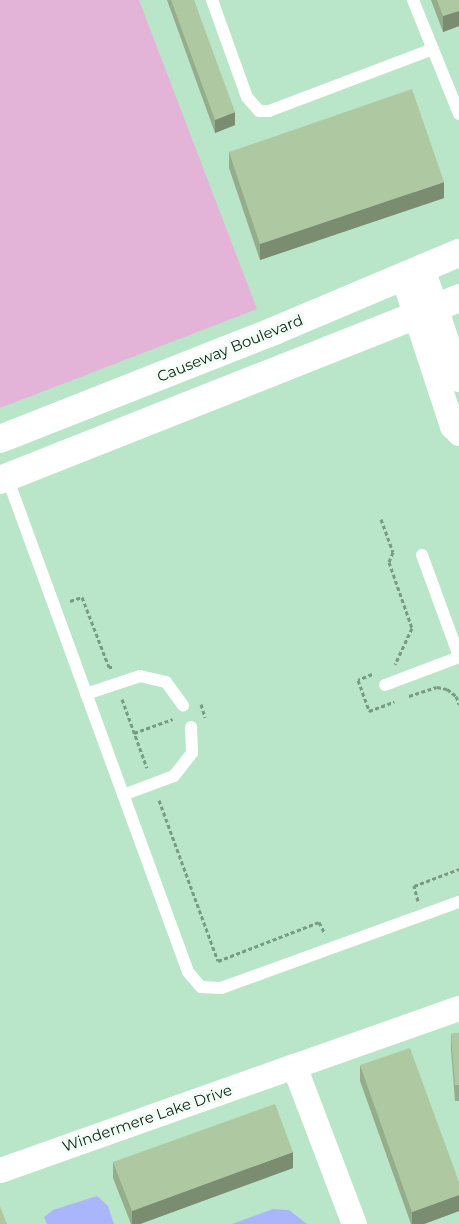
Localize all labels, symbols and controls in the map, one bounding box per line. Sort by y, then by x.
street label: Causeway Boulevard [154,311,306,385]
street label: Windermere Lake Drive [60,1080,234,1156]

